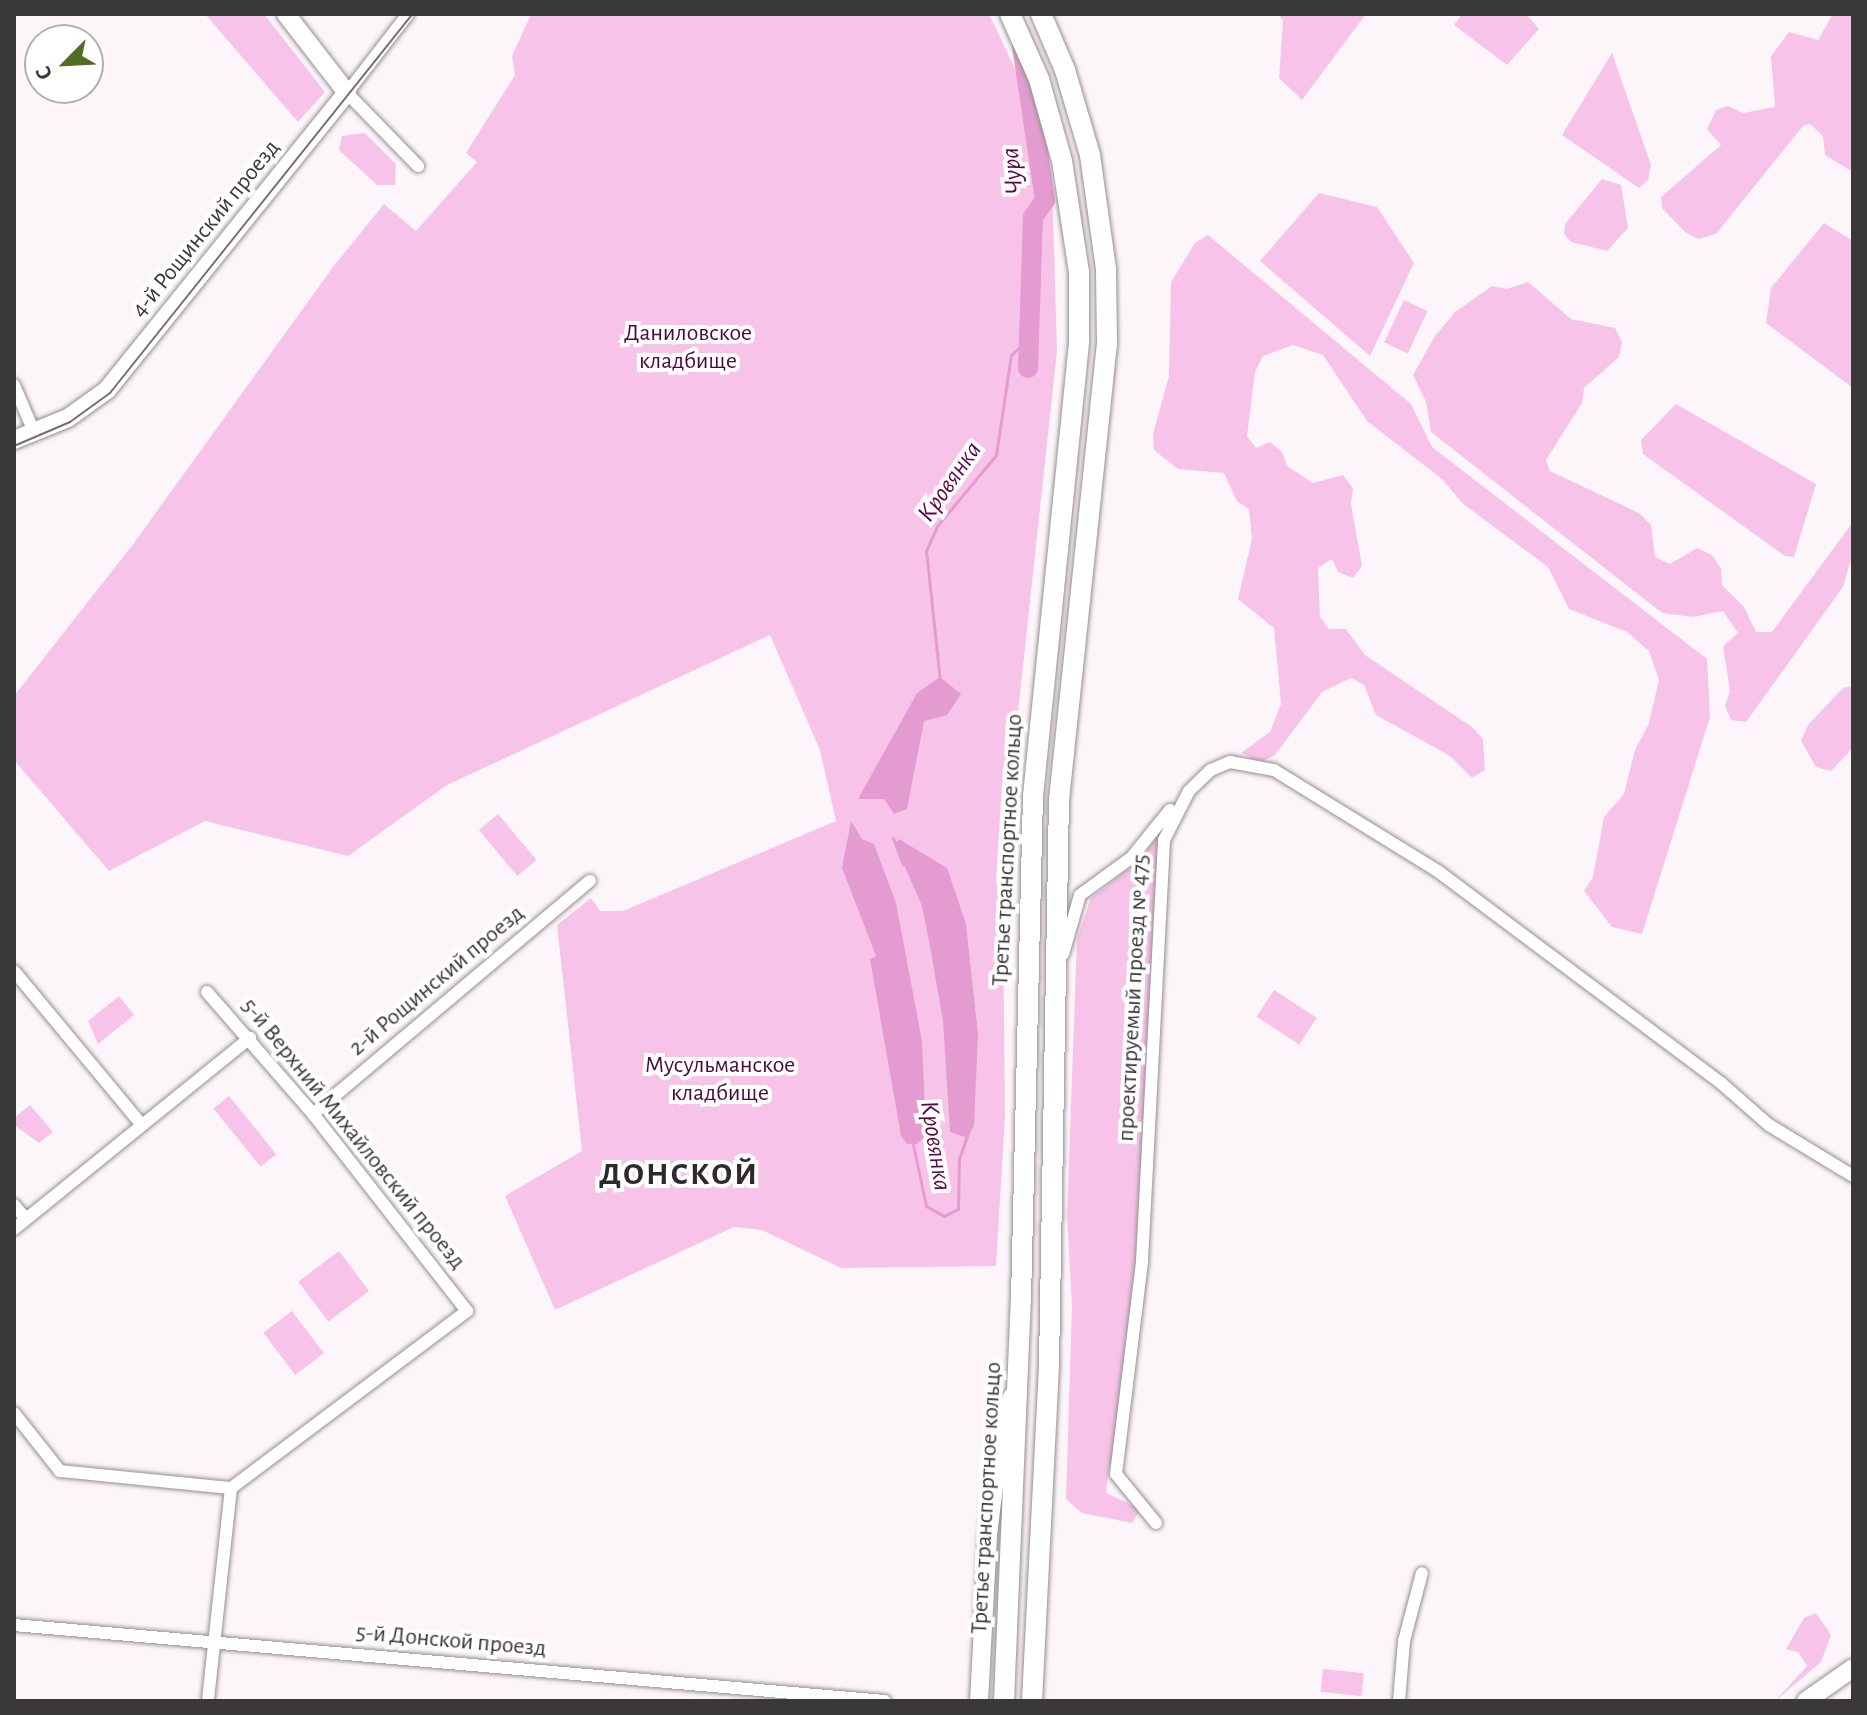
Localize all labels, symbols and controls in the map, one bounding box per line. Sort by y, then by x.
north arrow [24,24,104,104]
text: С [31,63,56,83]
street label: 4-й Рощинский проезд [126,134,286,324]
water label: Чура [995,146,1031,196]
park label: Даниловское кладбище [624,320,752,376]
water label: Кровянка [911,436,989,528]
street label: Третье транспортное кольцо [986,713,1030,987]
street label: проектируемый проезд № 475 [1112,854,1156,1142]
street label: 2-й Рощинский проезд [344,899,530,1063]
street label: 5-й Верхний Михайловский проезд [235,993,471,1275]
park label: Мусульманское кладбище [645,1052,795,1108]
water label: Кровянка [913,1099,957,1193]
district label: ДОНСКОЙ [599,1155,759,1193]
street label: Третье транспортное кольцо [965,1361,1009,1635]
street label: 5-й Донской проезд [355,1618,547,1664]

